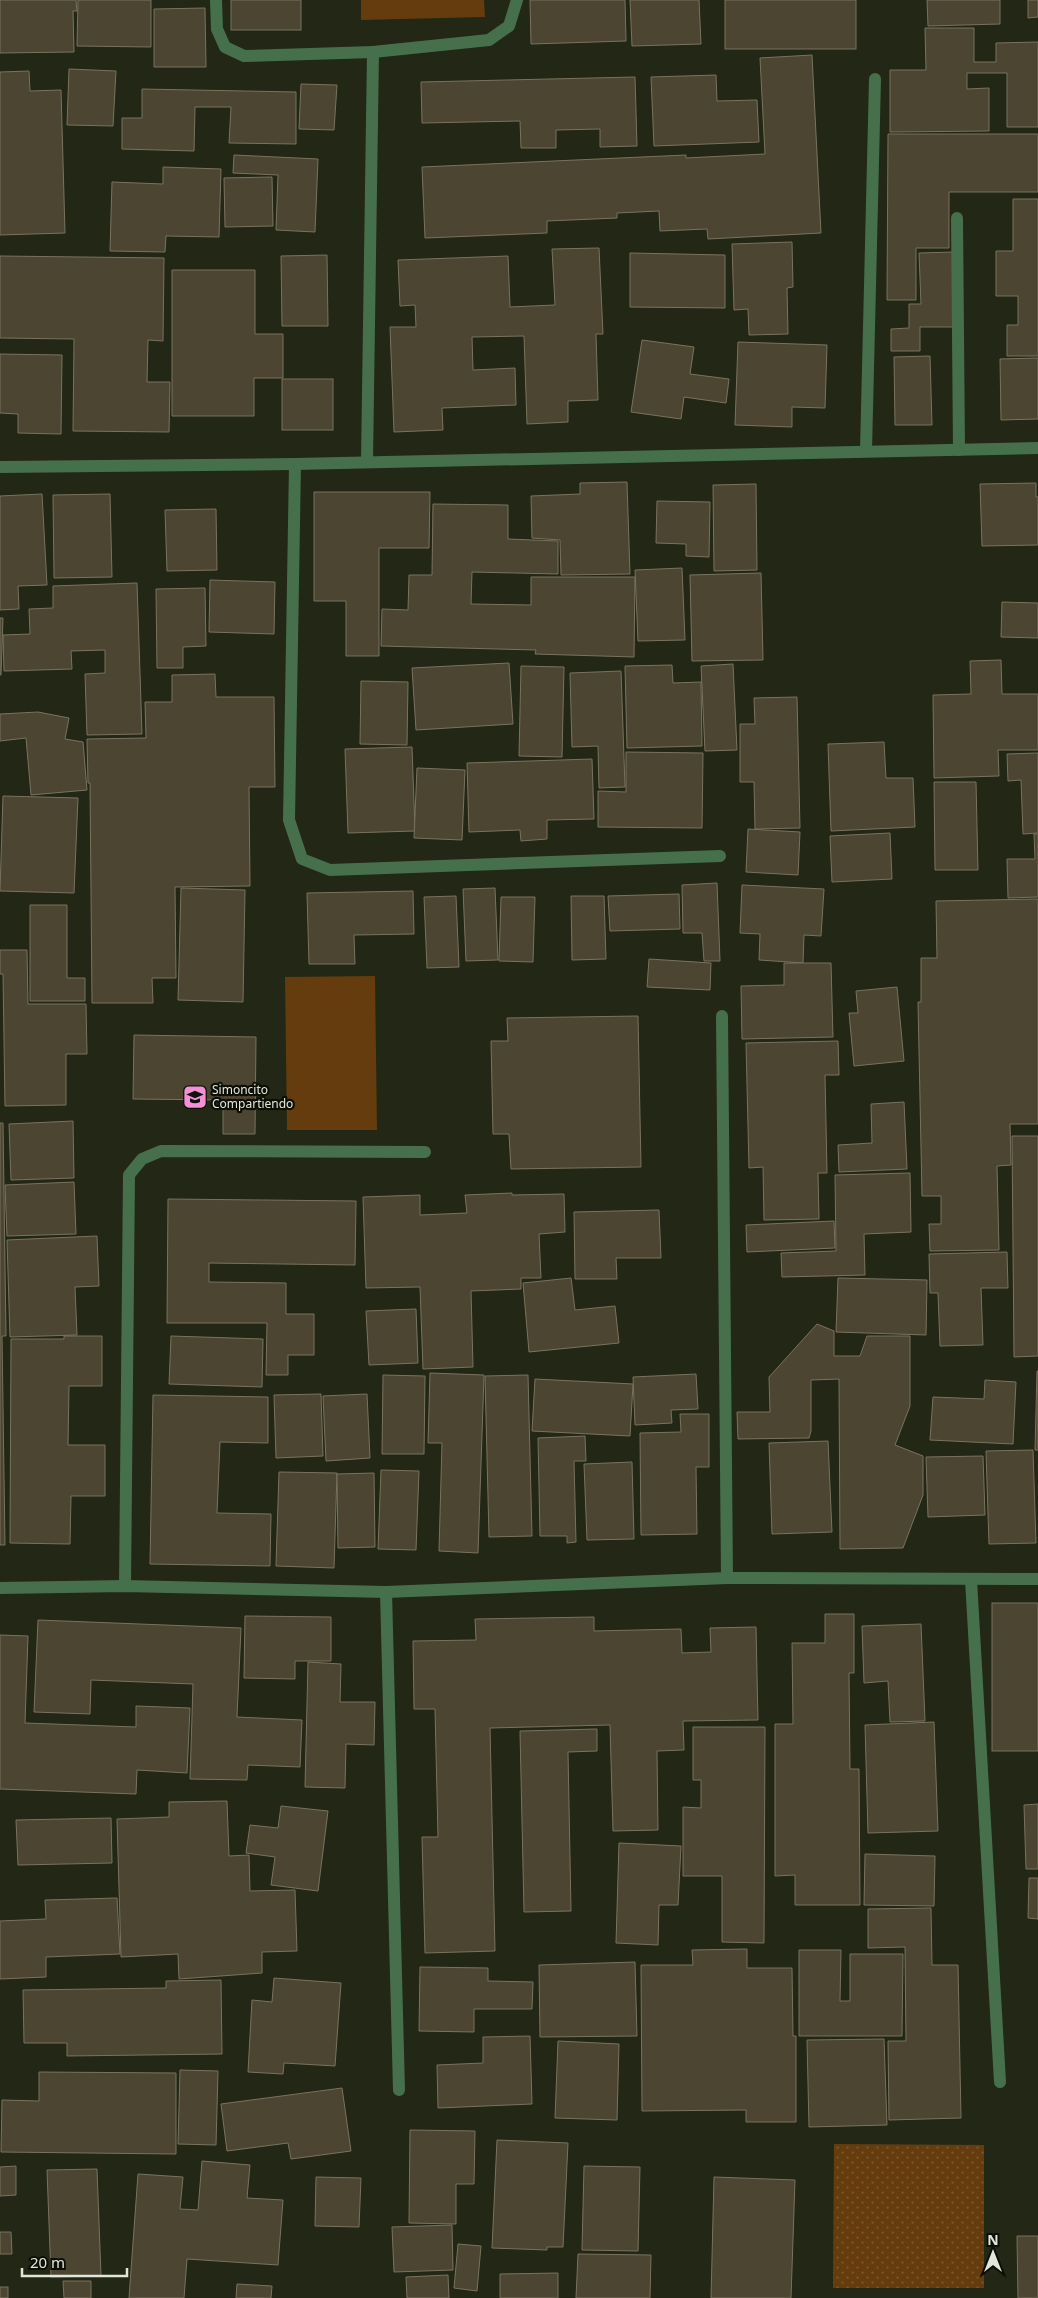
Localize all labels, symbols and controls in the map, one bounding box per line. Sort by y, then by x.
place label: Simoncito Compartiendo [212,1081,293,1112]
school or university icon: Simoncito Compartiendo [182,1084,208,1110]
north arrow [968,2228,1018,2278]
text: N [987,2230,999,2249]
scale bar [22,2246,128,2278]
text: 20 m [30,2252,65,2272]

